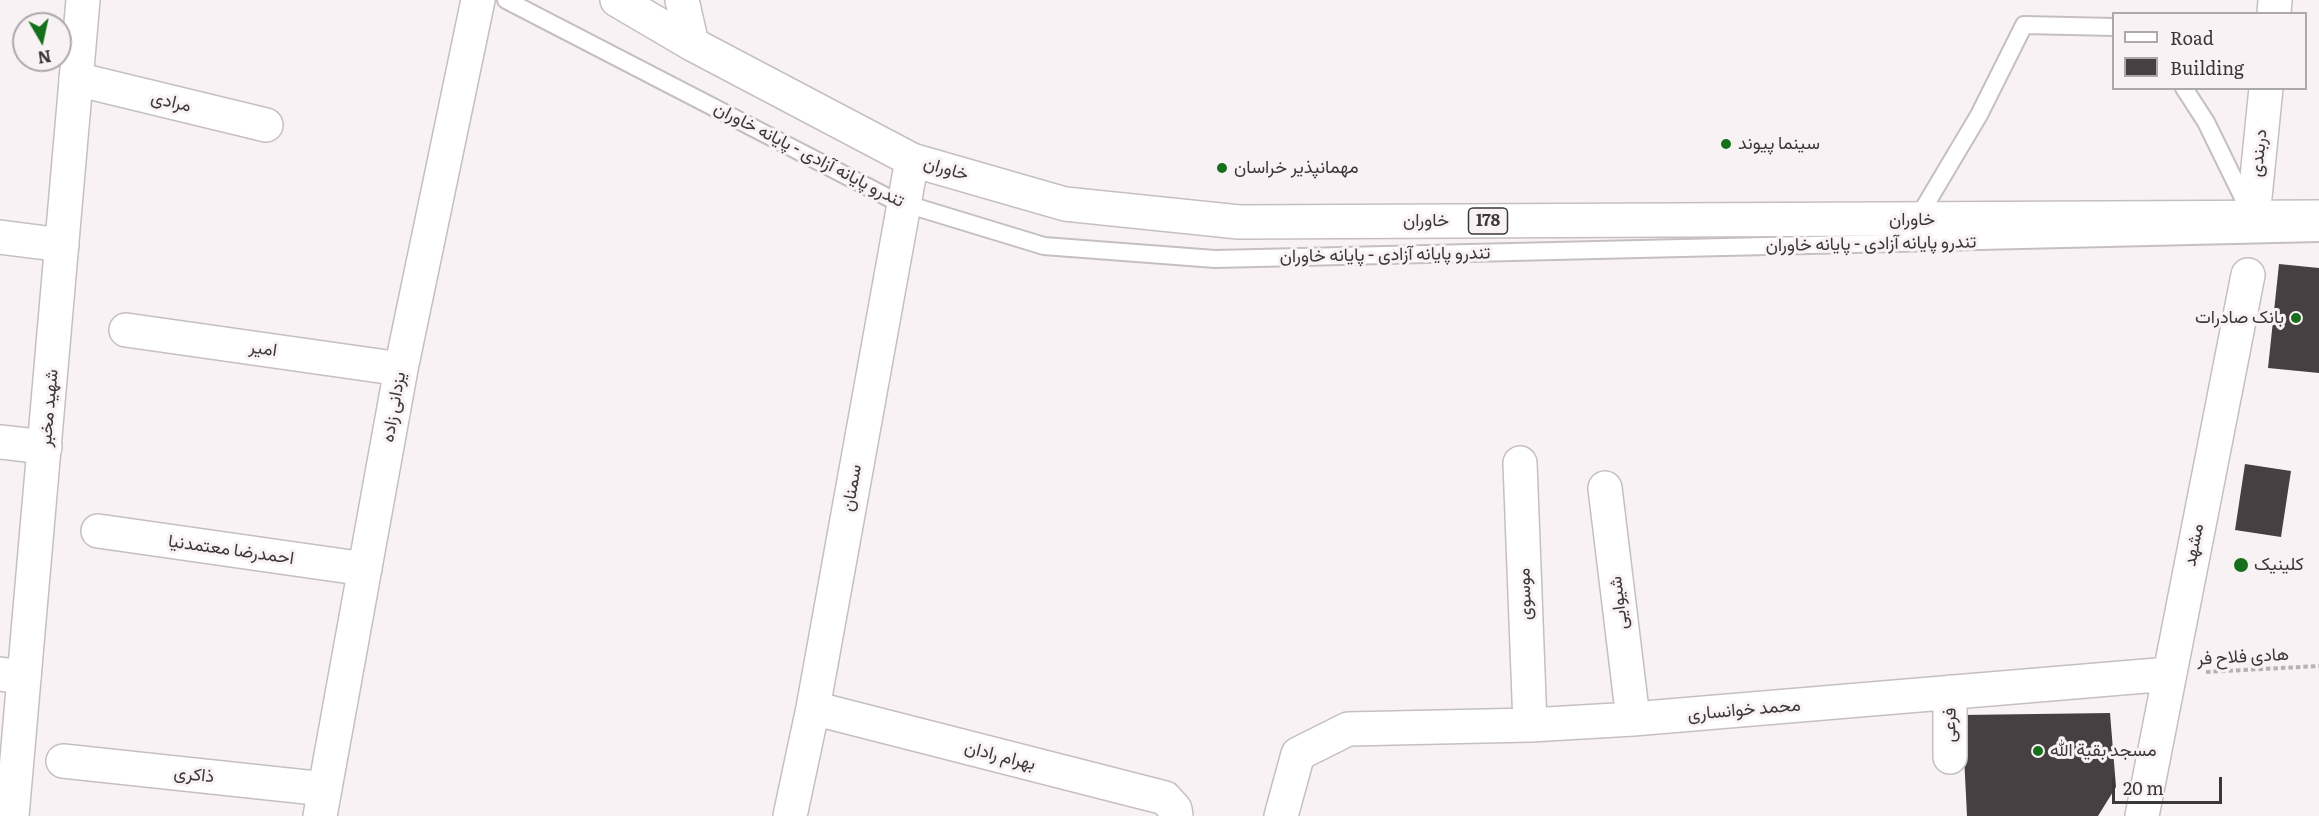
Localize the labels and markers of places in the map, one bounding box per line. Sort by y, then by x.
place label: سینما پیوند [1738,133,1820,155]
marker: سینما پیوند [1719,137,1733,151]
place label: مهمانپذیر خراسان [1234,157,1359,179]
marker: مهمانپذیر خراسان [1215,161,1229,175]
place label: بانک صادرات [2195,307,2284,329]
marker: بانک صادرات [2289,311,2303,325]
place label: کلینیک [2254,554,2304,576]
marker: کلینیک [2232,556,2250,574]
place label: مسجد بقیة الله [2050,740,2157,762]
marker: مسجد بقیة الله [2031,744,2045,758]

